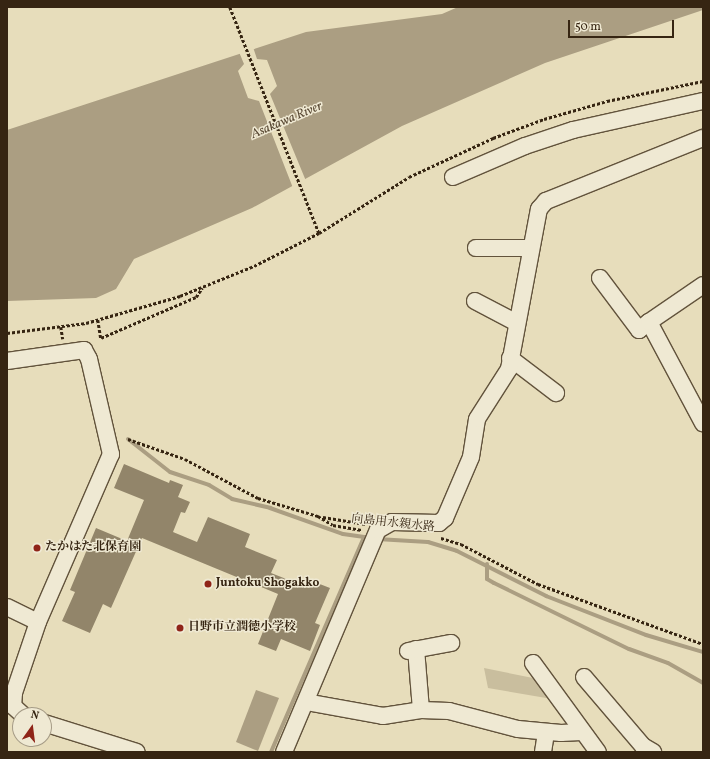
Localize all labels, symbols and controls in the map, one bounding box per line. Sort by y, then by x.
scale bar [570,12,676,38]
text: 50 m [575,19,601,35]
water label: Asakawa River [249,99,325,143]
street label: 向島用水親水路 [350,512,436,536]
place label: たかはた北保育園 [45,541,141,555]
marker: たかはた北保育園 [32,543,42,553]
place label: Juntoku Shogakko [216,577,319,591]
marker: Juntoku Shogakko [203,579,213,589]
place label: 日野市立潤徳小学校 [188,621,296,635]
marker: 日野市立潤徳小学校 [175,623,185,633]
north arrow [12,707,52,747]
text: N [29,708,40,724]

